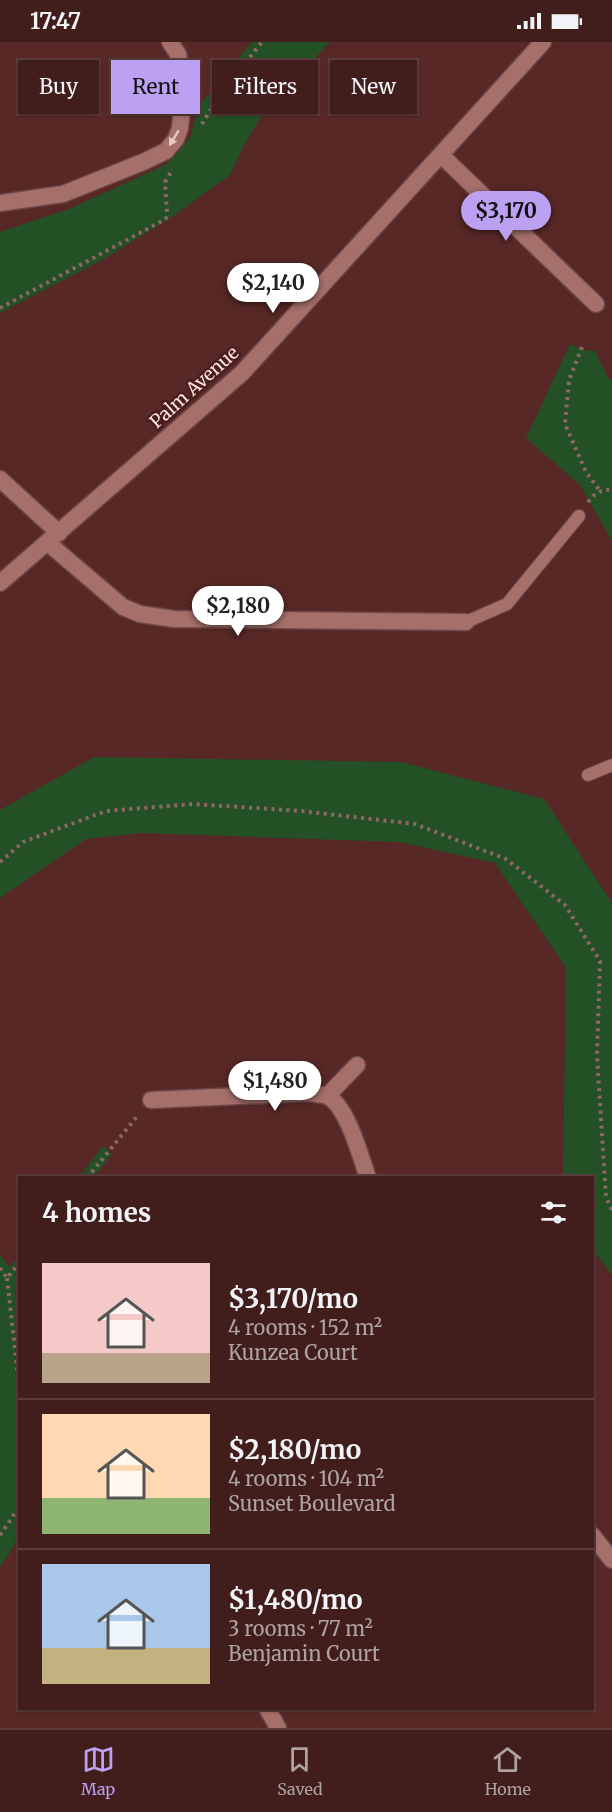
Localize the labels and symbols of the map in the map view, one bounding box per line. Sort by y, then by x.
one-way arrow [169,130,180,146]
pin: $3,170 [457,191,555,242]
pin: $2,140 [224,263,322,314]
street label: Palm Avenue [145,341,243,433]
pin: $2,180 [189,586,287,637]
pin: $1,480 [226,1061,324,1112]

